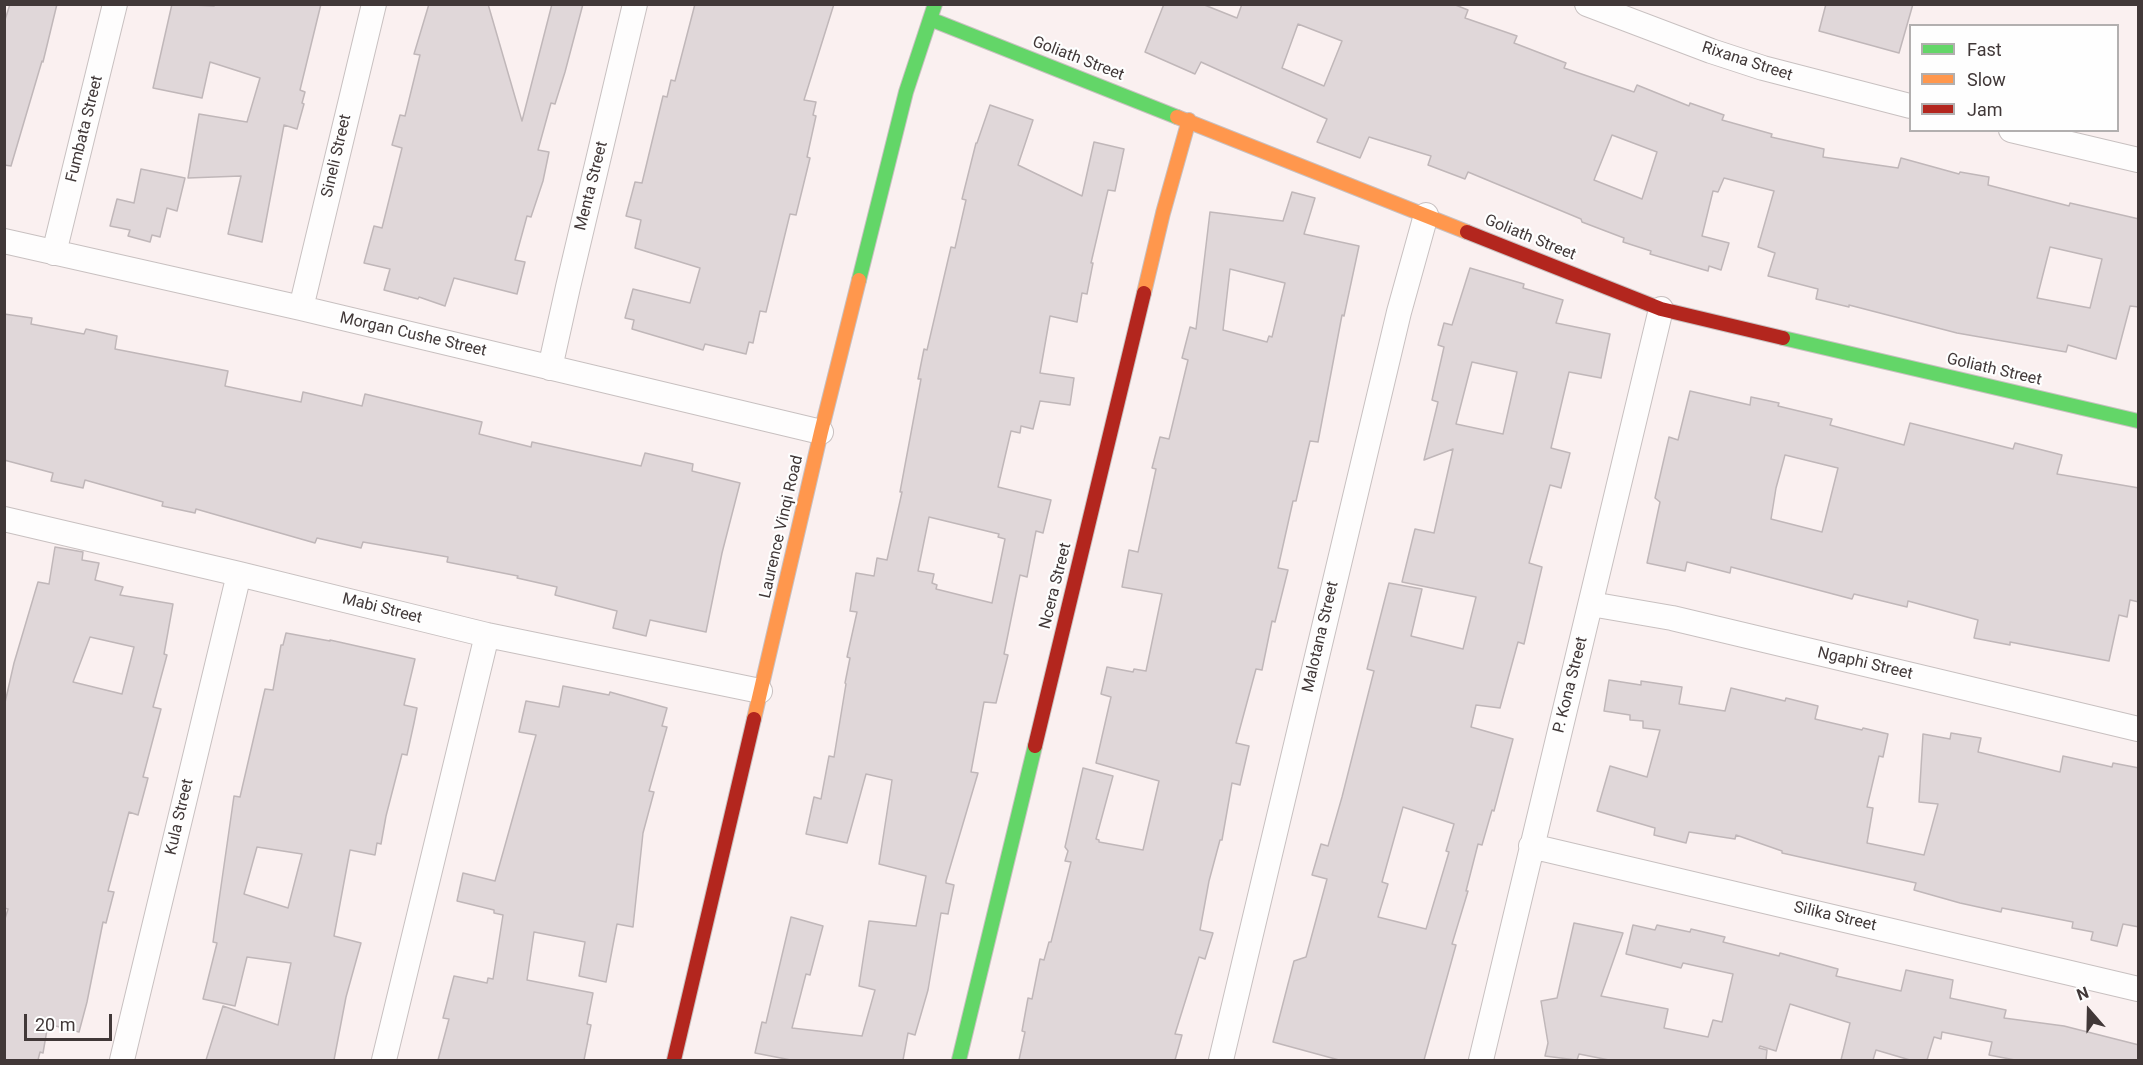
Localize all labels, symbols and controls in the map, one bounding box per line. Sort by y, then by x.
legend [1909,24,2119,132]
street label: Goliath Street [1029,33,1127,85]
street label: Rixana Street [1699,38,1795,86]
text: Fast [1967,39,2002,60]
text: Slow [1967,69,2006,90]
street label: Fumbata Street [62,74,108,184]
text: Jam [1967,99,2003,120]
street label: Sineli Street [318,113,356,199]
street label: Menta Street [572,139,612,233]
street label: Goliath Street [1482,211,1578,265]
street label: Morgan Cushe Street [338,309,488,361]
street label: Goliath Street [1945,350,2043,390]
street label: Laurence Vinqi Road [756,454,808,600]
street label: Ncera Street [1036,541,1076,631]
street label: Malotana Street [1299,580,1343,694]
street label: Mabi Street [340,590,424,628]
street label: P. Kona Street [1550,635,1592,735]
street label: Ngaphi Street [1816,644,1914,684]
street label: Kula Street [162,777,198,857]
street label: Silika Street [1792,898,1878,936]
north arrow [2059,981,2119,1041]
text: N [2074,983,2091,1004]
scale bar [27,1002,116,1040]
text: 20 m [35,1014,75,1035]

